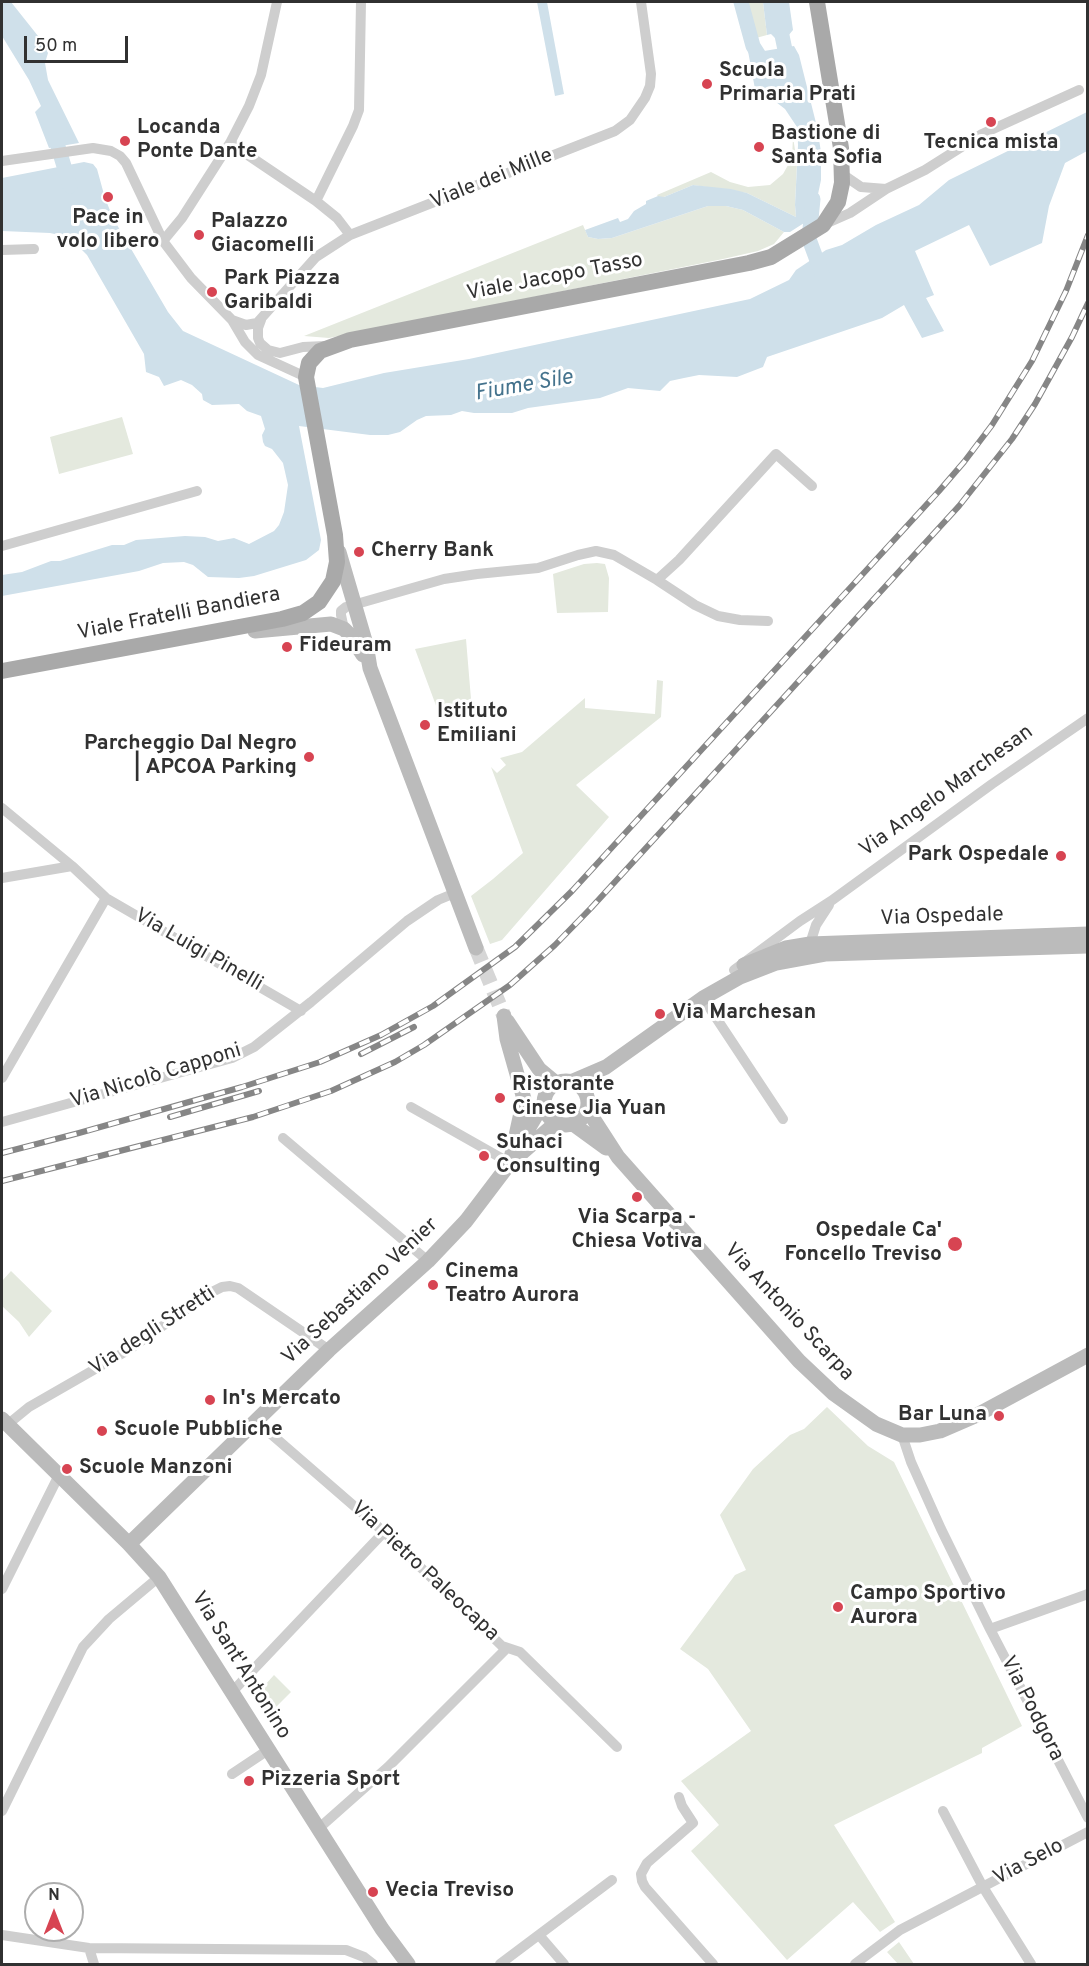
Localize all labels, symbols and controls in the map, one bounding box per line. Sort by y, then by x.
scale bar [27,24,130,62]
text: 50 m [35,35,77,58]
place label: Scuola Primaria Prati [719,59,856,109]
marker: Scuola Primaria Prati [700,77,714,91]
marker: Tecnica mista [984,115,998,129]
place label: Locanda Ponte Dante [137,116,257,166]
place label: Bastione di Santa Sofia [771,122,882,172]
place label: Tecnica mista [924,131,1058,157]
marker: Locanda Ponte Dante [118,134,132,148]
marker: Bastione di Santa Sofia [752,140,766,154]
street label: Viale dei Mille [427,144,557,216]
marker: Pace in volo libero [101,190,115,204]
place label: Pace in volo libero [57,206,159,256]
place label: Palazzo Giacomelli [211,210,314,260]
marker: Palazzo Giacomelli [192,228,206,242]
street label: Viale Jacopo Tasso [465,249,645,307]
place label: Park Piazza Garibaldi [224,267,340,317]
marker: Park Piazza Garibaldi [205,285,219,299]
water label: Fiume Sile [473,365,575,409]
place label: Cherry Bank [371,539,494,565]
marker: Cherry Bank [352,545,366,559]
street label: Viale Fratelli Bandiera [76,583,282,647]
place label: Fideuram [299,634,392,660]
marker: Fideuram [280,640,294,654]
place label: Istituto Emiliani [437,700,517,750]
marker: Istituto Emiliani [418,718,432,732]
street label: Via Angelo Marchesan [855,721,1039,863]
place label: Parcheggio Dal Negro | APCOA Parking [84,732,297,782]
marker: Parcheggio Dal Negro | APCOA Parking [302,750,316,764]
place label: Park Ospedale [908,843,1049,869]
marker: Park Ospedale [1054,849,1068,863]
street label: Via Ospedale [880,903,1004,933]
street label: Via Luigi Pinelli [129,904,267,998]
place label: Via Marchesan [672,1001,816,1027]
marker: Via Marchesan [653,1007,667,1021]
street label: Via Nicolò Capponi [67,1039,245,1115]
place label: Ristorante Cinese Jia Yuan [512,1073,666,1123]
marker: Ristorante Cinese Jia Yuan [493,1091,507,1105]
place label: Suhaci Consulting [496,1131,601,1181]
marker: Suhaci Consulting [477,1149,491,1163]
marker: Via Scarpa - Chiesa Votiva [630,1190,644,1204]
place label: Via Scarpa - Chiesa Votiva [571,1206,703,1256]
street label: Via Sebastiano Venier [278,1213,444,1371]
place label: Ospedale Ca' Foncello Treviso [784,1219,942,1269]
marker: Ospedale Ca' Foncello Treviso [946,1235,964,1253]
street label: Via Antonio Scarpa [718,1239,858,1387]
place label: Cinema Teatro Aurora [445,1260,579,1310]
marker: Cinema Teatro Aurora [426,1278,440,1292]
street label: Via degli Stretti [85,1282,221,1382]
place label: In's Mercato [222,1387,341,1413]
marker: In's Mercato [203,1393,217,1407]
place label: Bar Luna [898,1403,987,1429]
marker: Bar Luna [992,1409,1006,1423]
place label: Scuole Pubbliche [114,1418,283,1444]
marker: Scuole Pubbliche [95,1424,109,1438]
place label: Scuole Manzoni [79,1456,233,1482]
marker: Scuole Manzoni [60,1462,74,1476]
street label: Via Pietro Paleocapa [344,1497,504,1647]
place label: Campo Sportivo Aurora [850,1582,1006,1632]
street label: Via Sant'Antonino [185,1588,295,1744]
marker: Campo Sportivo Aurora [831,1600,845,1614]
street label: Via Podgora [994,1652,1068,1766]
place label: Pizzeria Sport [261,1768,400,1794]
marker: Pizzeria Sport [242,1774,256,1788]
street label: Via Selo [990,1834,1068,1892]
place label: Vecia Treviso [385,1879,514,1905]
north arrow [24,1882,84,1942]
marker: Vecia Treviso [366,1885,380,1899]
text: N [48,1886,60,1906]

